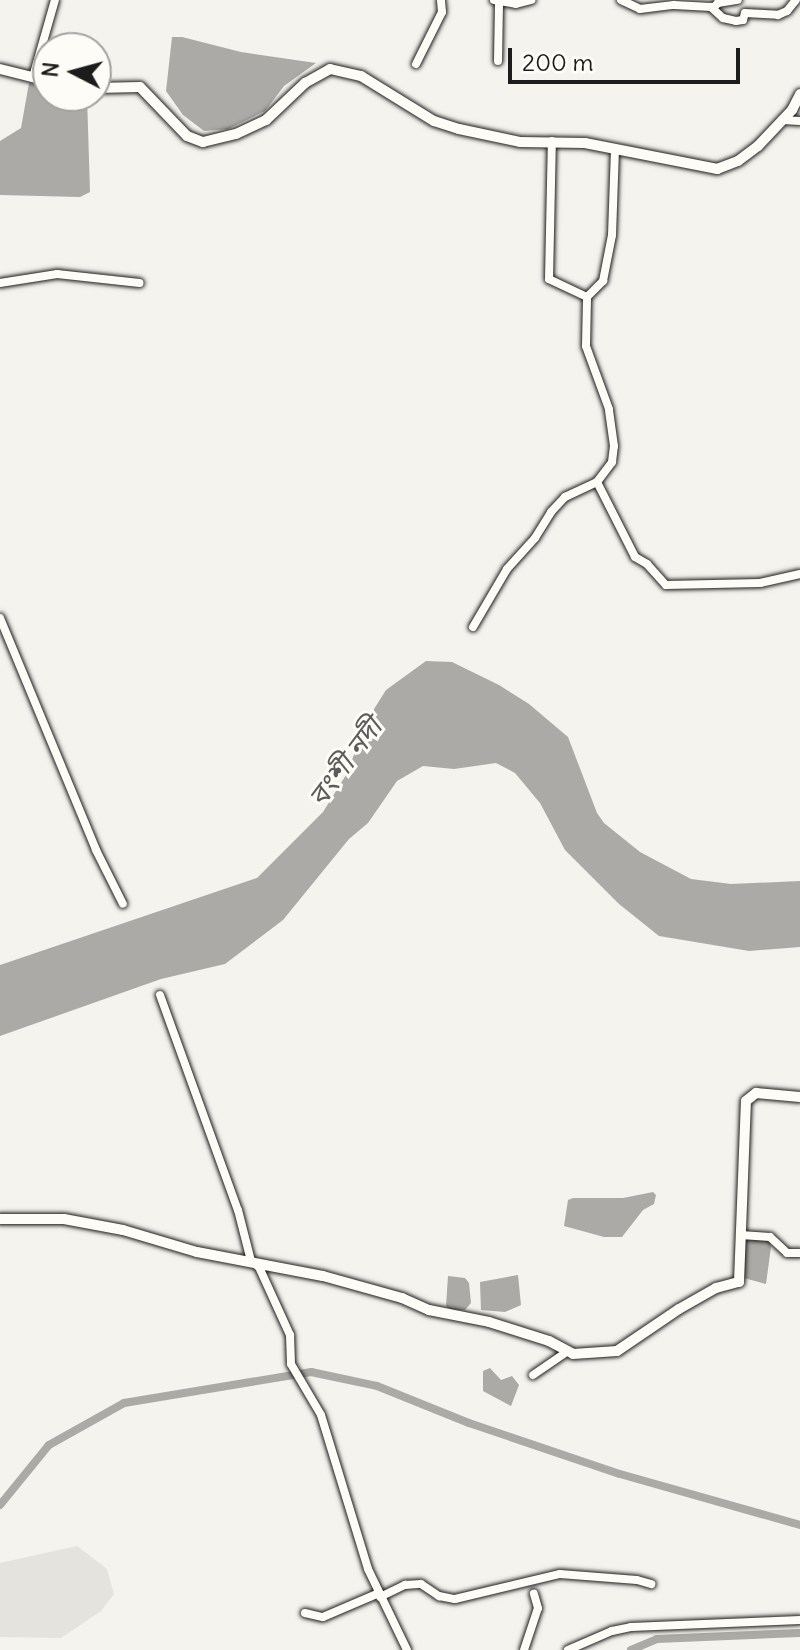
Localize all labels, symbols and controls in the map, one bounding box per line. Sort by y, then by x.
north arrow [32,32,112,112]
scale bar [512,32,744,82]
text: 200 m [522,47,594,77]
text: N [35,61,65,79]
water label: বংশী নদী [301,711,389,813]

